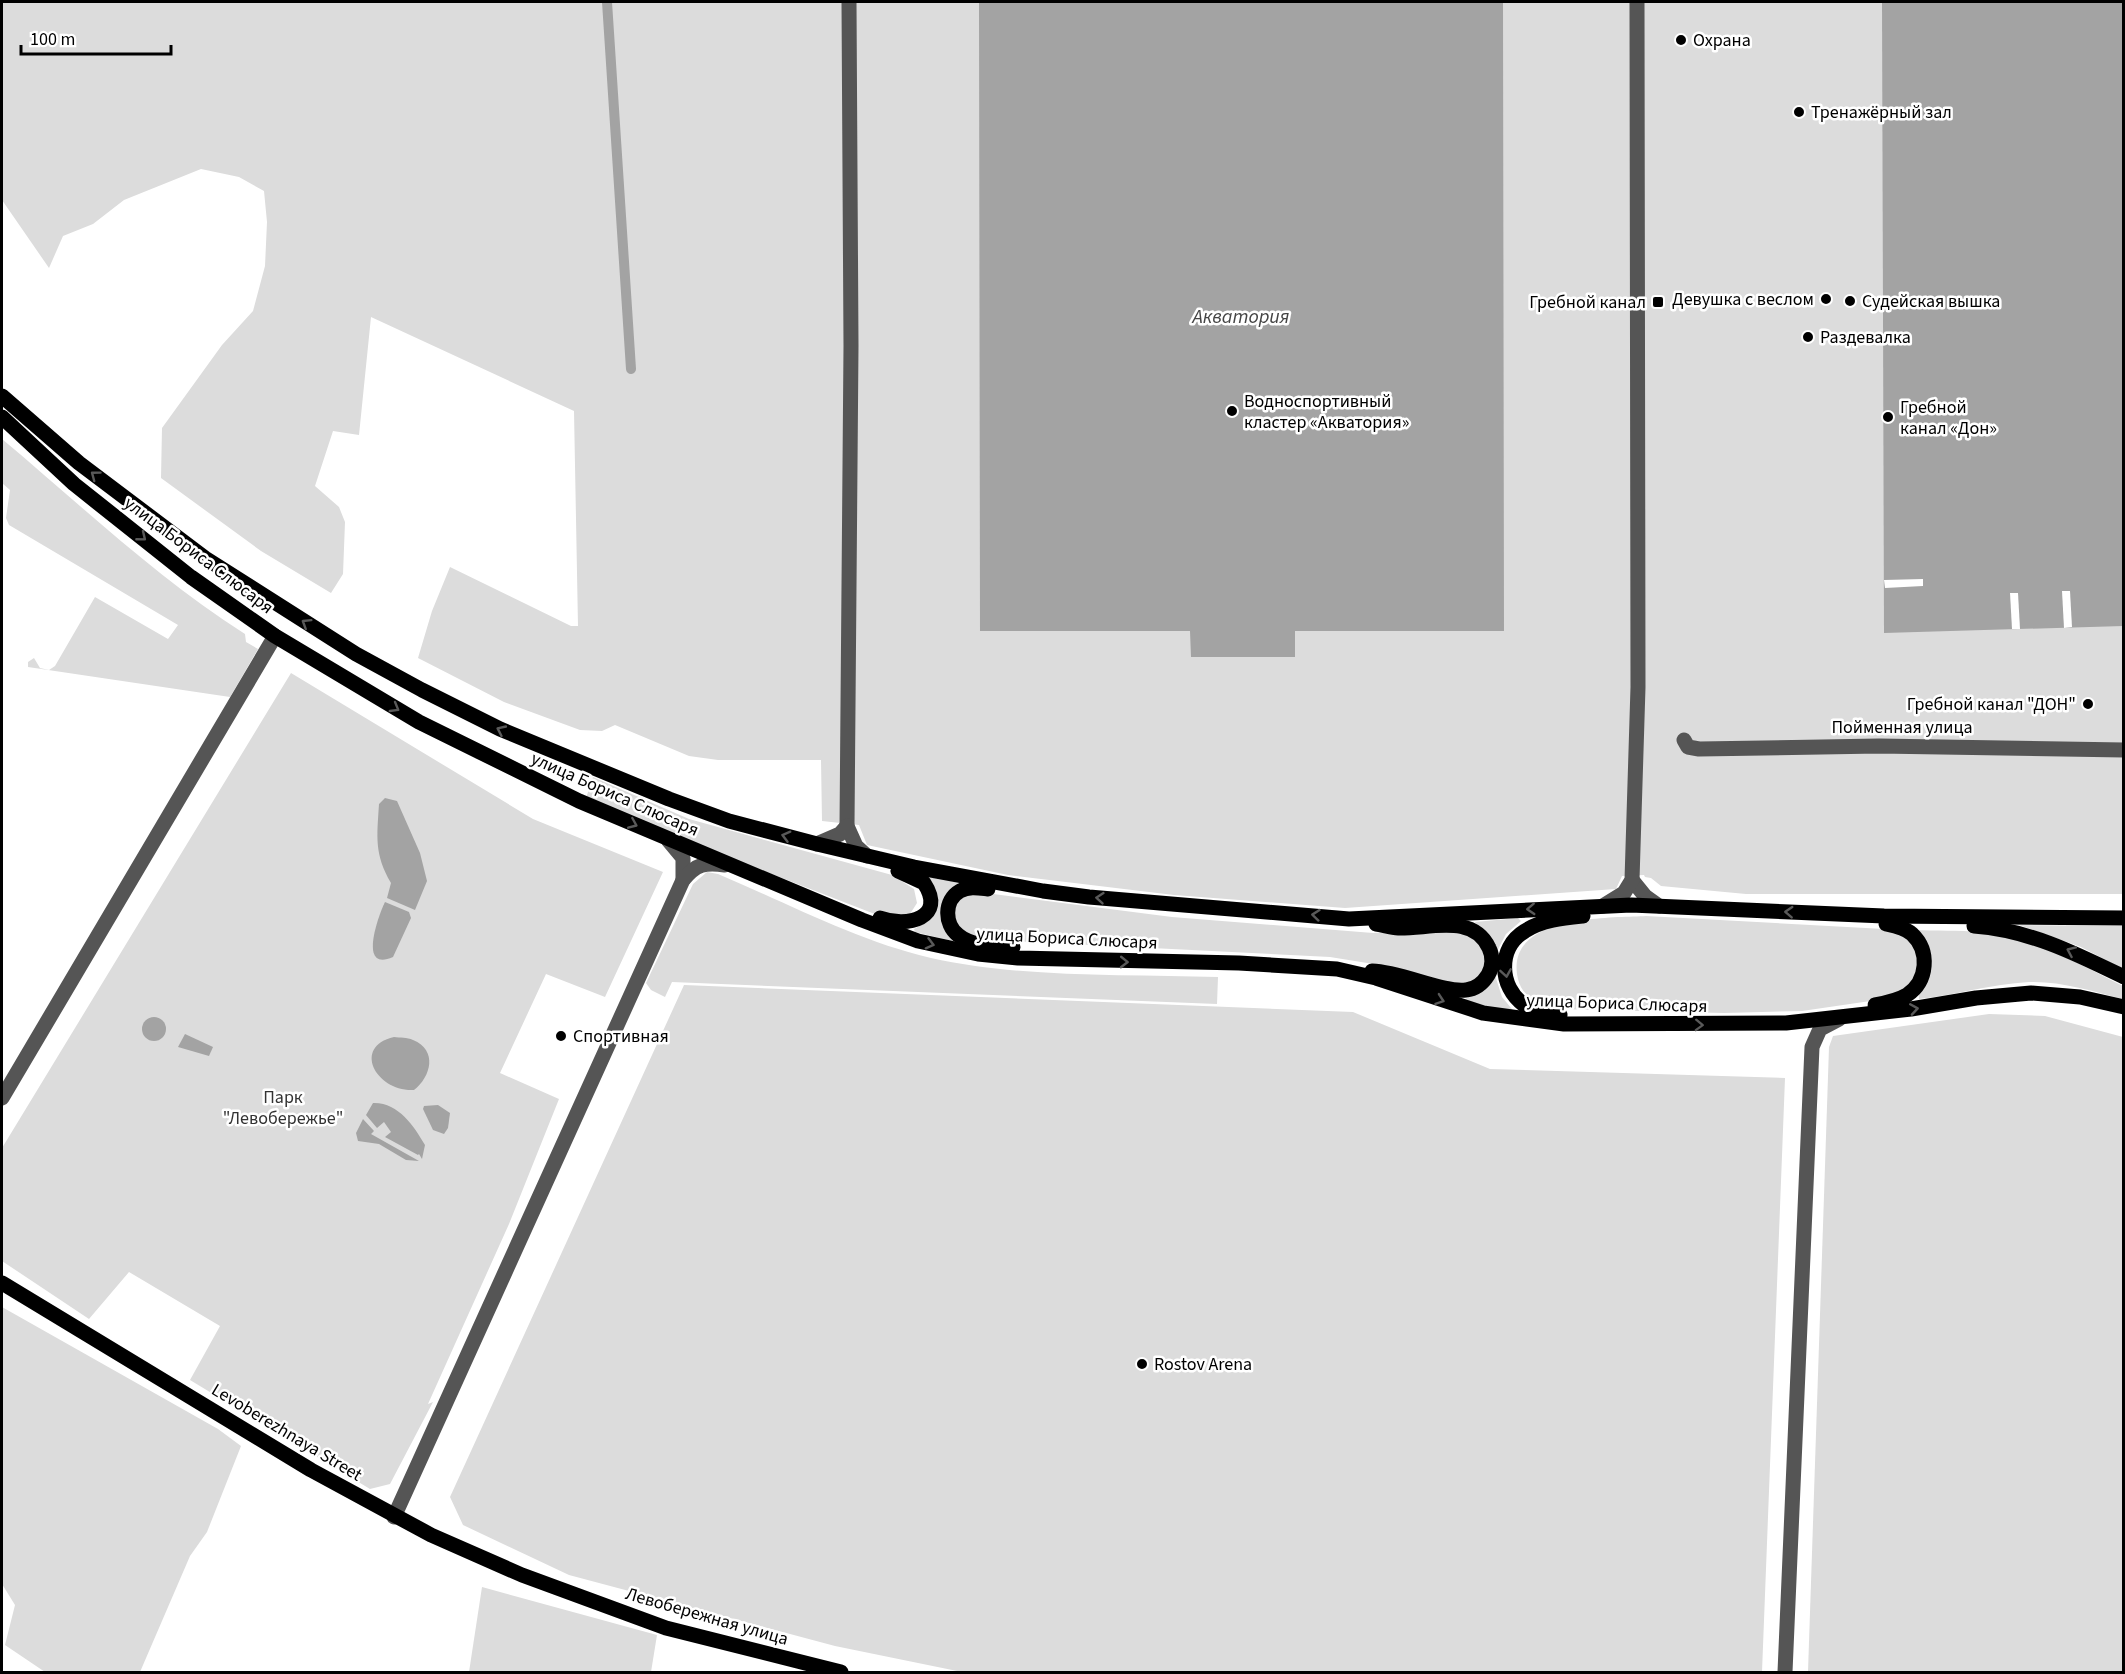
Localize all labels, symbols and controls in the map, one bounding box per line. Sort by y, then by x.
scale bar [21,18,171,56]
text: 100 m [30,27,75,52]
place label: Охрана [1693,28,1751,53]
marker: Охрана [1674,33,1688,47]
place label: Тренажёрный зал [1811,100,1952,125]
marker: Тренажёрный зал [1792,105,1806,119]
place label: Девушка с веслом [1672,287,1814,312]
place label: Судейская вышка [1862,289,2000,314]
place label: Гребной канал [1529,290,1646,315]
marker: Девушка с веслом [1819,292,1833,306]
marker: Судейская вышка [1843,294,1857,308]
marker: Гребной канал [1651,295,1665,309]
water label: Акватория [1191,303,1289,331]
place label: Раздевалка [1820,325,1911,350]
marker: Раздевалка [1801,330,1815,344]
place label: Водноспортивный кластер «Акватория» [1244,389,1409,435]
place label: Гребной канал «Дон» [1900,395,1997,441]
marker: Водноспортивный кластер «Акватория» [1225,404,1239,418]
marker: Гребной канал «Дон» [1881,410,1895,424]
one-way arrow [91,471,102,482]
street label: улица Бориса Слюсаря [119,491,279,620]
one-way arrow [135,530,146,541]
one-way arrow [302,618,312,630]
place label: Гребной канал "ДОН" [1907,692,2076,717]
marker: Гребной канал "ДОН" [2081,697,2095,711]
one-way arrow [389,700,399,712]
street label: Пойменная улица [1831,715,1973,740]
one-way arrow [497,725,508,737]
street label: улица Бориса Слюсаря [527,746,703,843]
one-way arrow [626,817,637,829]
one-way arrow [781,831,791,843]
one-way arrow [1096,892,1105,905]
one-way arrow [1526,903,1535,916]
one-way arrow [1784,906,1793,919]
one-way arrow [1311,909,1320,922]
street label: улица Бориса Слюсаря [976,921,1158,956]
one-way arrow [925,936,935,949]
one-way arrow [2066,946,2077,958]
one-way arrow [1119,955,1128,968]
one-way arrow [1499,968,1512,978]
street label: улица Бориса Слюсаря [1526,988,1708,1019]
one-way arrow [1434,992,1445,1005]
one-way arrow [1909,1003,1918,1015]
one-way arrow [1694,1018,1703,1031]
place label: Спортивная [573,1024,669,1049]
marker: Спортивная [554,1029,568,1043]
park label: Парк "Левобережье" [223,1085,343,1131]
place label: Rostov Arena [1154,1352,1252,1377]
marker: Rostov Arena [1135,1357,1149,1371]
street label: Levoberezhnaya Street [207,1377,367,1487]
street label: Левобережная улица [622,1581,791,1652]

